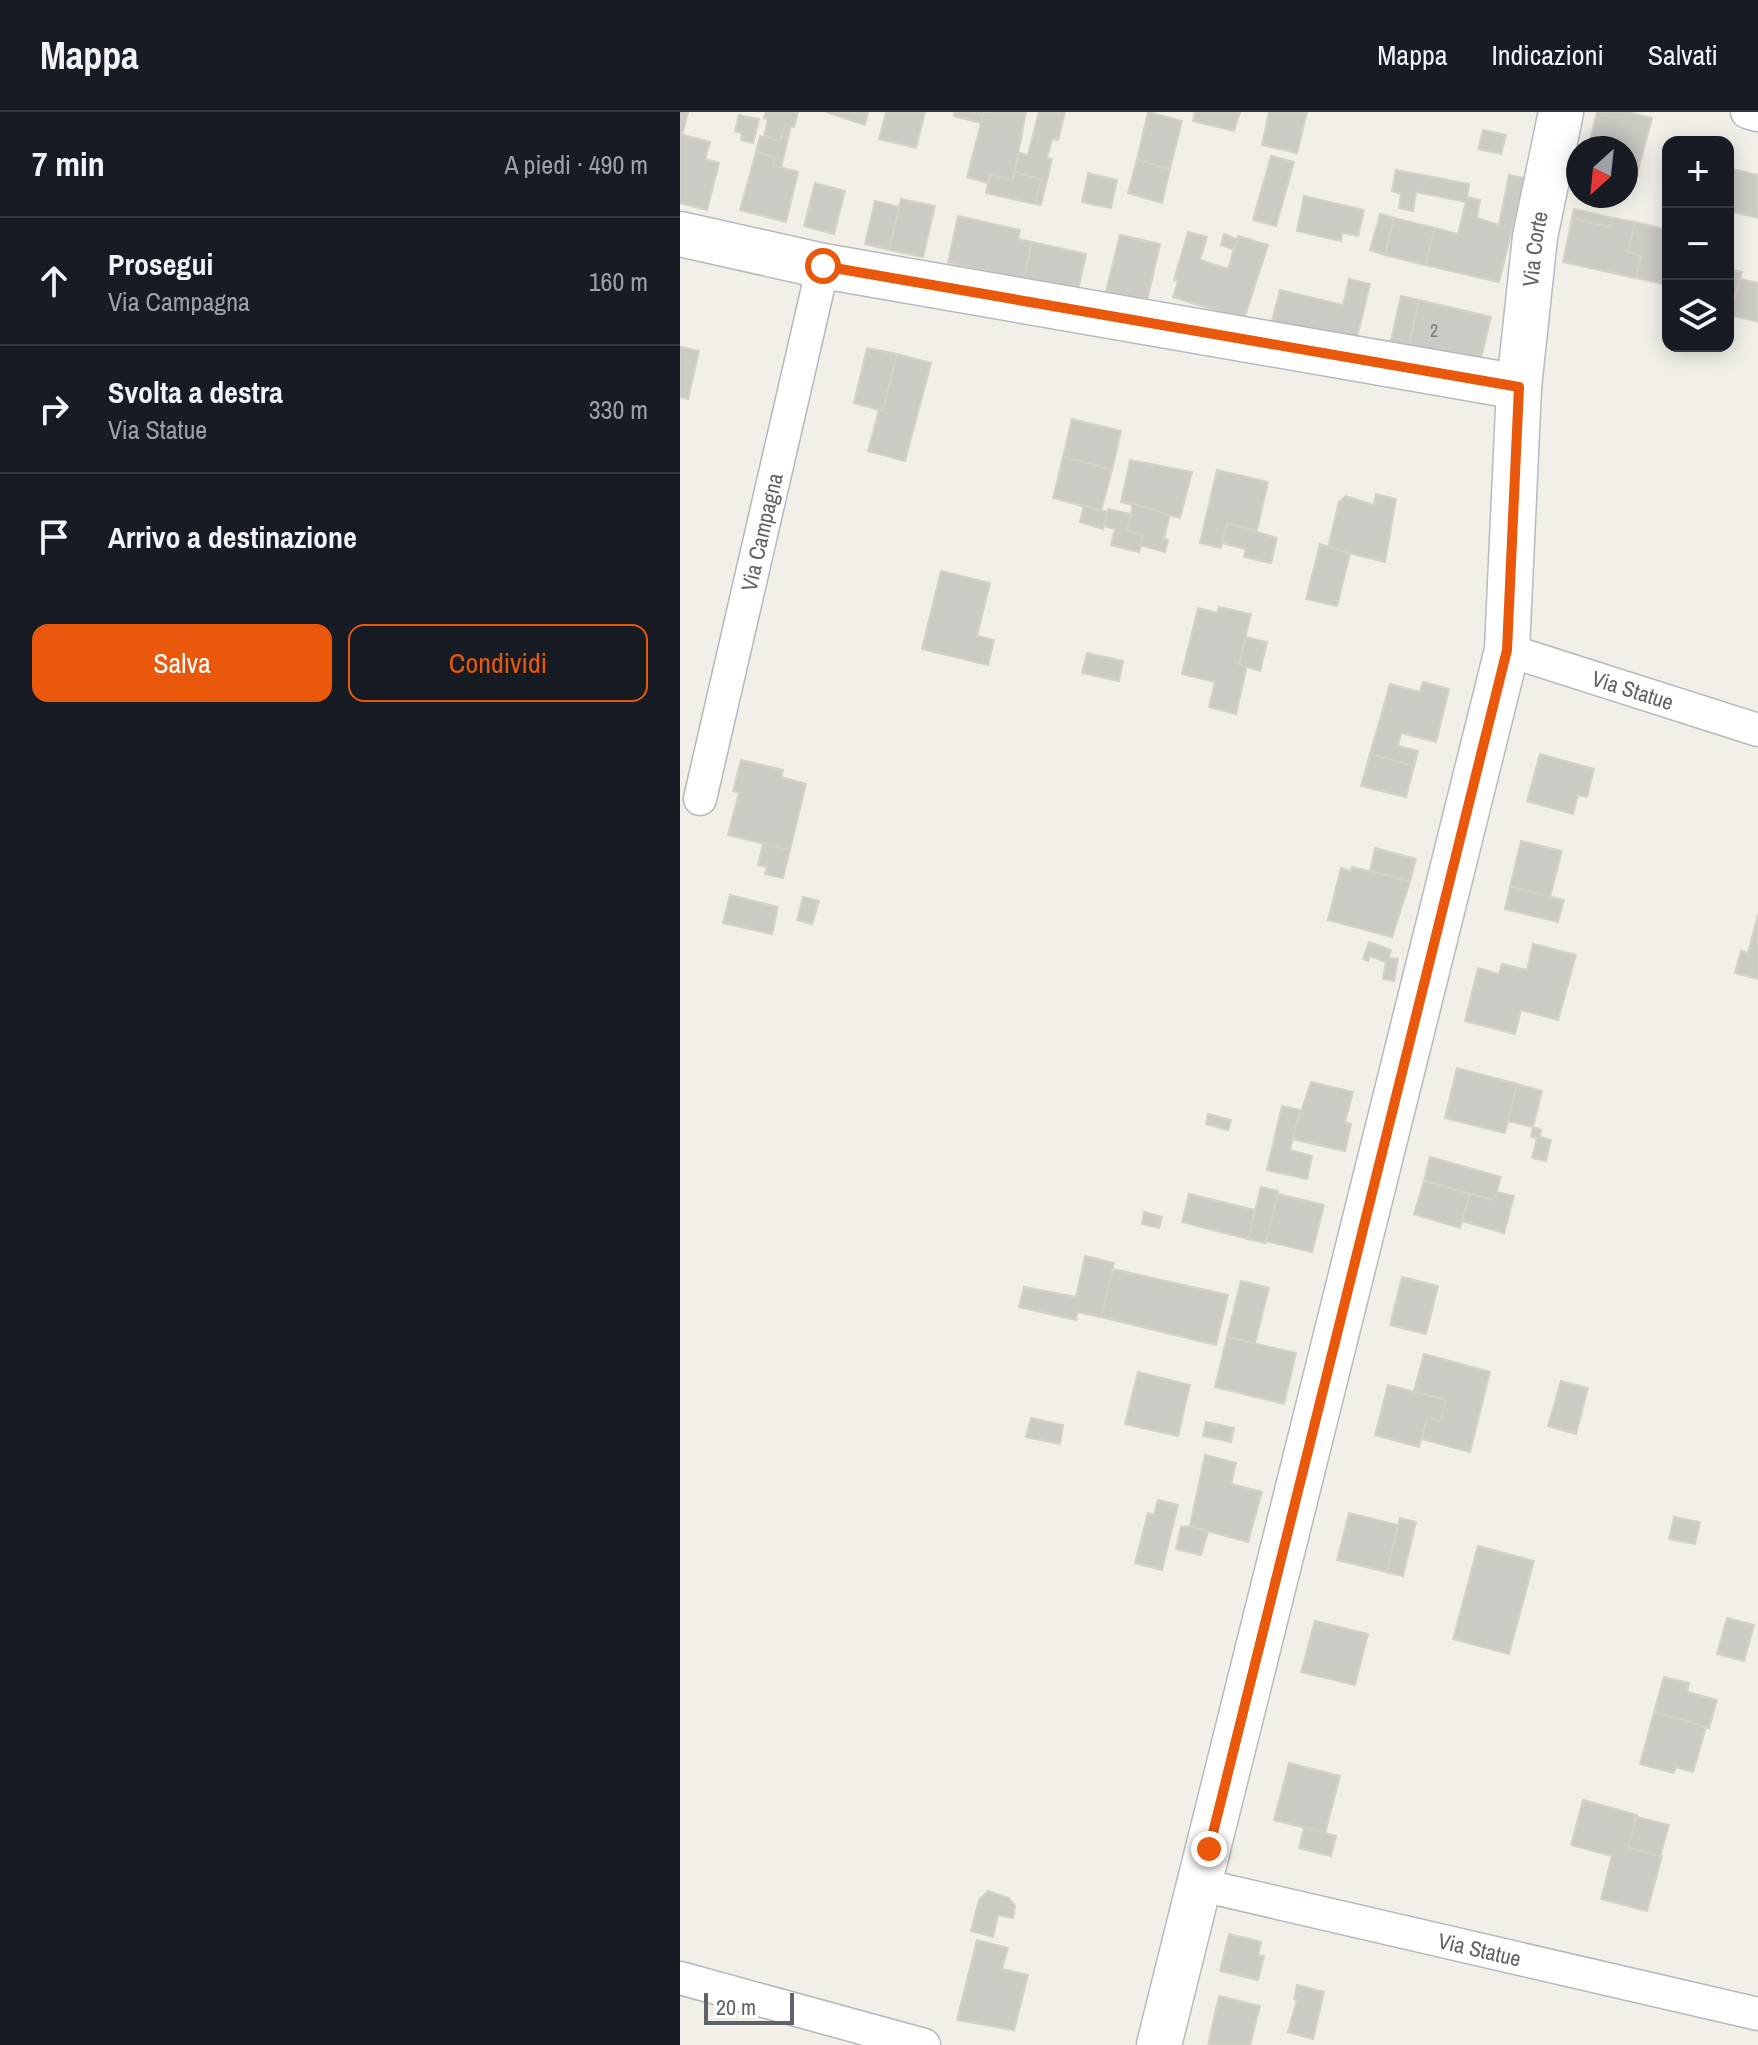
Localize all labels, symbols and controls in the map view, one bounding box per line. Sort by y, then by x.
text: Mappa [40,30,139,81]
text: Mappa [1377,36,1447,74]
text: Indicazioni [1491,36,1604,74]
text: Salvati [1648,36,1718,74]
north arrow [1566,136,1638,208]
map controls [1662,136,1734,352]
button: + [1662,136,1734,208]
text: 7 min [32,141,105,187]
text: A piedi · 490 m [505,147,648,182]
street label: Via Corte [1515,208,1555,288]
button: − [1662,208,1734,280]
text: Prosegui [108,244,213,284]
route start [805,248,841,284]
icon: ahead [32,259,76,303]
text: 160 m [589,264,648,299]
button: layers [1662,280,1734,352]
text: Via Campagna [108,284,250,319]
house number: 2 [1430,318,1438,343]
text: Svolta a destra [108,372,283,412]
icon: right [32,387,76,431]
text: 330 m [589,392,648,427]
text: Via Statue [108,412,207,447]
street label: Via Campagna [733,470,790,594]
icon: arrive [32,515,76,559]
text: Arrivo a destinazione [108,517,357,557]
button: Salva [32,624,332,702]
button: Condividi [348,624,648,702]
street label: Via Statue [1588,663,1677,717]
route end [1191,1831,1227,1867]
street label: Via Statue [1435,1925,1524,1974]
scale bar [704,1989,794,2025]
text: 20 m [716,1992,756,2022]

